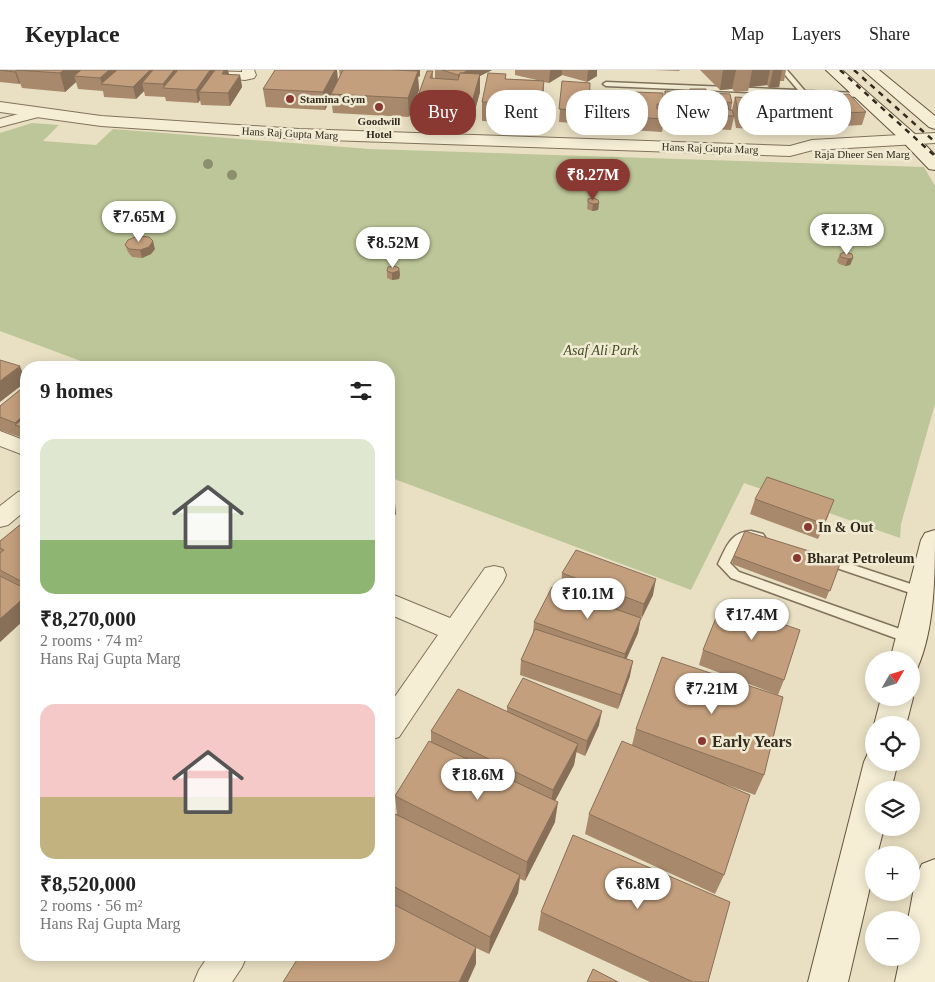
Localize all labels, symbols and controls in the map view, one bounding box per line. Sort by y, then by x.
text: Keyplace [25,21,120,47]
text: Map [731,24,764,44]
text: Layers [792,24,841,44]
text: Share [869,24,910,44]
chip: Buy [410,90,476,135]
chip: Rent [486,90,556,135]
chip: Filters [566,90,648,135]
chip: New [658,90,728,135]
chip: Apartment [738,90,851,135]
marker: Stamina Gym [284,93,296,105]
place label: Stamina Gym [300,93,365,105]
marker: Goodwill Hotel [373,101,385,113]
place label: Goodwill Hotel [358,115,400,140]
street label: Hans Raj Gupta Marg [241,124,339,142]
street label: Hans Raj Gupta Marg [661,140,759,156]
street label: Raja Dheer Sen Marg [814,148,910,160]
pin: ₹8.27M [552,158,634,201]
text: ₹8.27M [567,166,619,183]
pin: ₹7.65M [98,200,180,243]
text: ₹7.65M [113,208,165,225]
pin: ₹12.3M [806,214,888,256]
text: ₹12.3M [821,221,873,238]
pin: ₹8.52M [352,226,434,269]
text: ₹8.52M [367,234,419,251]
park label: Asaf Ali Park [562,343,639,358]
icon: filters [347,377,375,405]
text: 9 homes [40,379,113,403]
icon: home [163,472,253,562]
place label: In & Out [818,520,874,535]
marker: In & Out [802,521,814,533]
place label: Bharat Petroleum [807,551,915,566]
marker: Bharat Petroleum [791,552,803,564]
pin: ₹10.1M [547,578,629,620]
text: ₹10.1M [562,585,614,602]
pin: ₹17.4M [711,598,793,641]
text: ₹17.4M [726,606,778,623]
text: ₹8,270,000 [40,607,136,631]
text: 2 rooms · 74 m² [40,632,143,649]
text: Hans Raj Gupta Marg [40,650,181,667]
north arrow [865,651,920,706]
map controls [865,651,920,966]
pin: ₹7.21M [671,672,753,715]
text: ₹7.21M [686,680,738,697]
button: locate [865,716,920,771]
place label: Early Years [712,733,792,751]
marker: Early Years [696,735,708,747]
icon: home [163,737,253,827]
pin: ₹18.6M [437,758,519,801]
text: ₹18.6M [452,766,504,783]
button: layers [865,781,920,836]
button: + [865,846,920,901]
pin: ₹6.8M [603,868,673,910]
text: ₹8,520,000 [40,872,136,896]
text: ₹6.8M [616,875,660,892]
text: 2 rooms · 56 m² [40,897,143,914]
button: − [865,911,920,966]
text: Hans Raj Gupta Marg [40,915,181,932]

